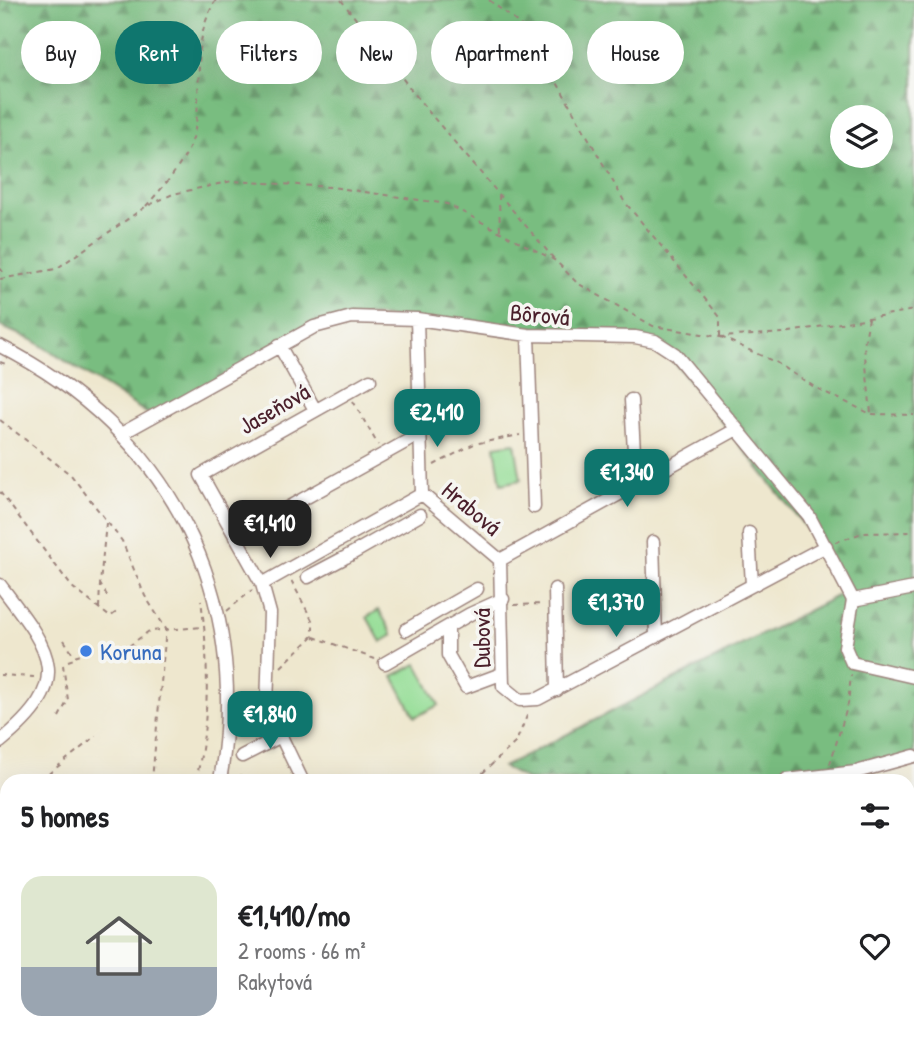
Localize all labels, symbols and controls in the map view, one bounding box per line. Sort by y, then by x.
chip: Buy [21,21,101,84]
chip: Rent [115,21,202,84]
chip: Filters [216,21,322,84]
chip: New [336,21,417,84]
chip: Apartment [431,21,573,84]
chip: House [587,21,684,84]
map controls [830,105,893,168]
button: layers [830,105,893,168]
street label: Bôrová [509,295,571,333]
street label: Jaseňová [233,375,315,441]
pin: €2,410 [380,390,494,449]
text: €2,410 [410,396,464,427]
pin: €1,340 [570,449,684,509]
text: €1,340 [600,456,654,487]
street label: Hrabová [435,474,509,542]
pin: €1,410 [213,500,327,560]
text: €1,410 [244,507,296,538]
pin: €1,370 [559,580,673,639]
text: €1,370 [588,586,644,617]
street label: Dubová [465,608,497,668]
place label: Koruna [100,635,161,667]
marker: Koruna [78,643,94,659]
pin: €1,840 [213,692,327,751]
text: €1,840 [244,698,296,729]
text: 5 homes [21,796,109,836]
icon: filters [856,797,894,835]
text: €1,410/mo [238,895,350,935]
icon: home [77,904,161,988]
icon: heart [856,927,894,965]
text: 2 rooms · 66 m² [238,935,366,966]
text: Rakytová [238,966,312,997]

